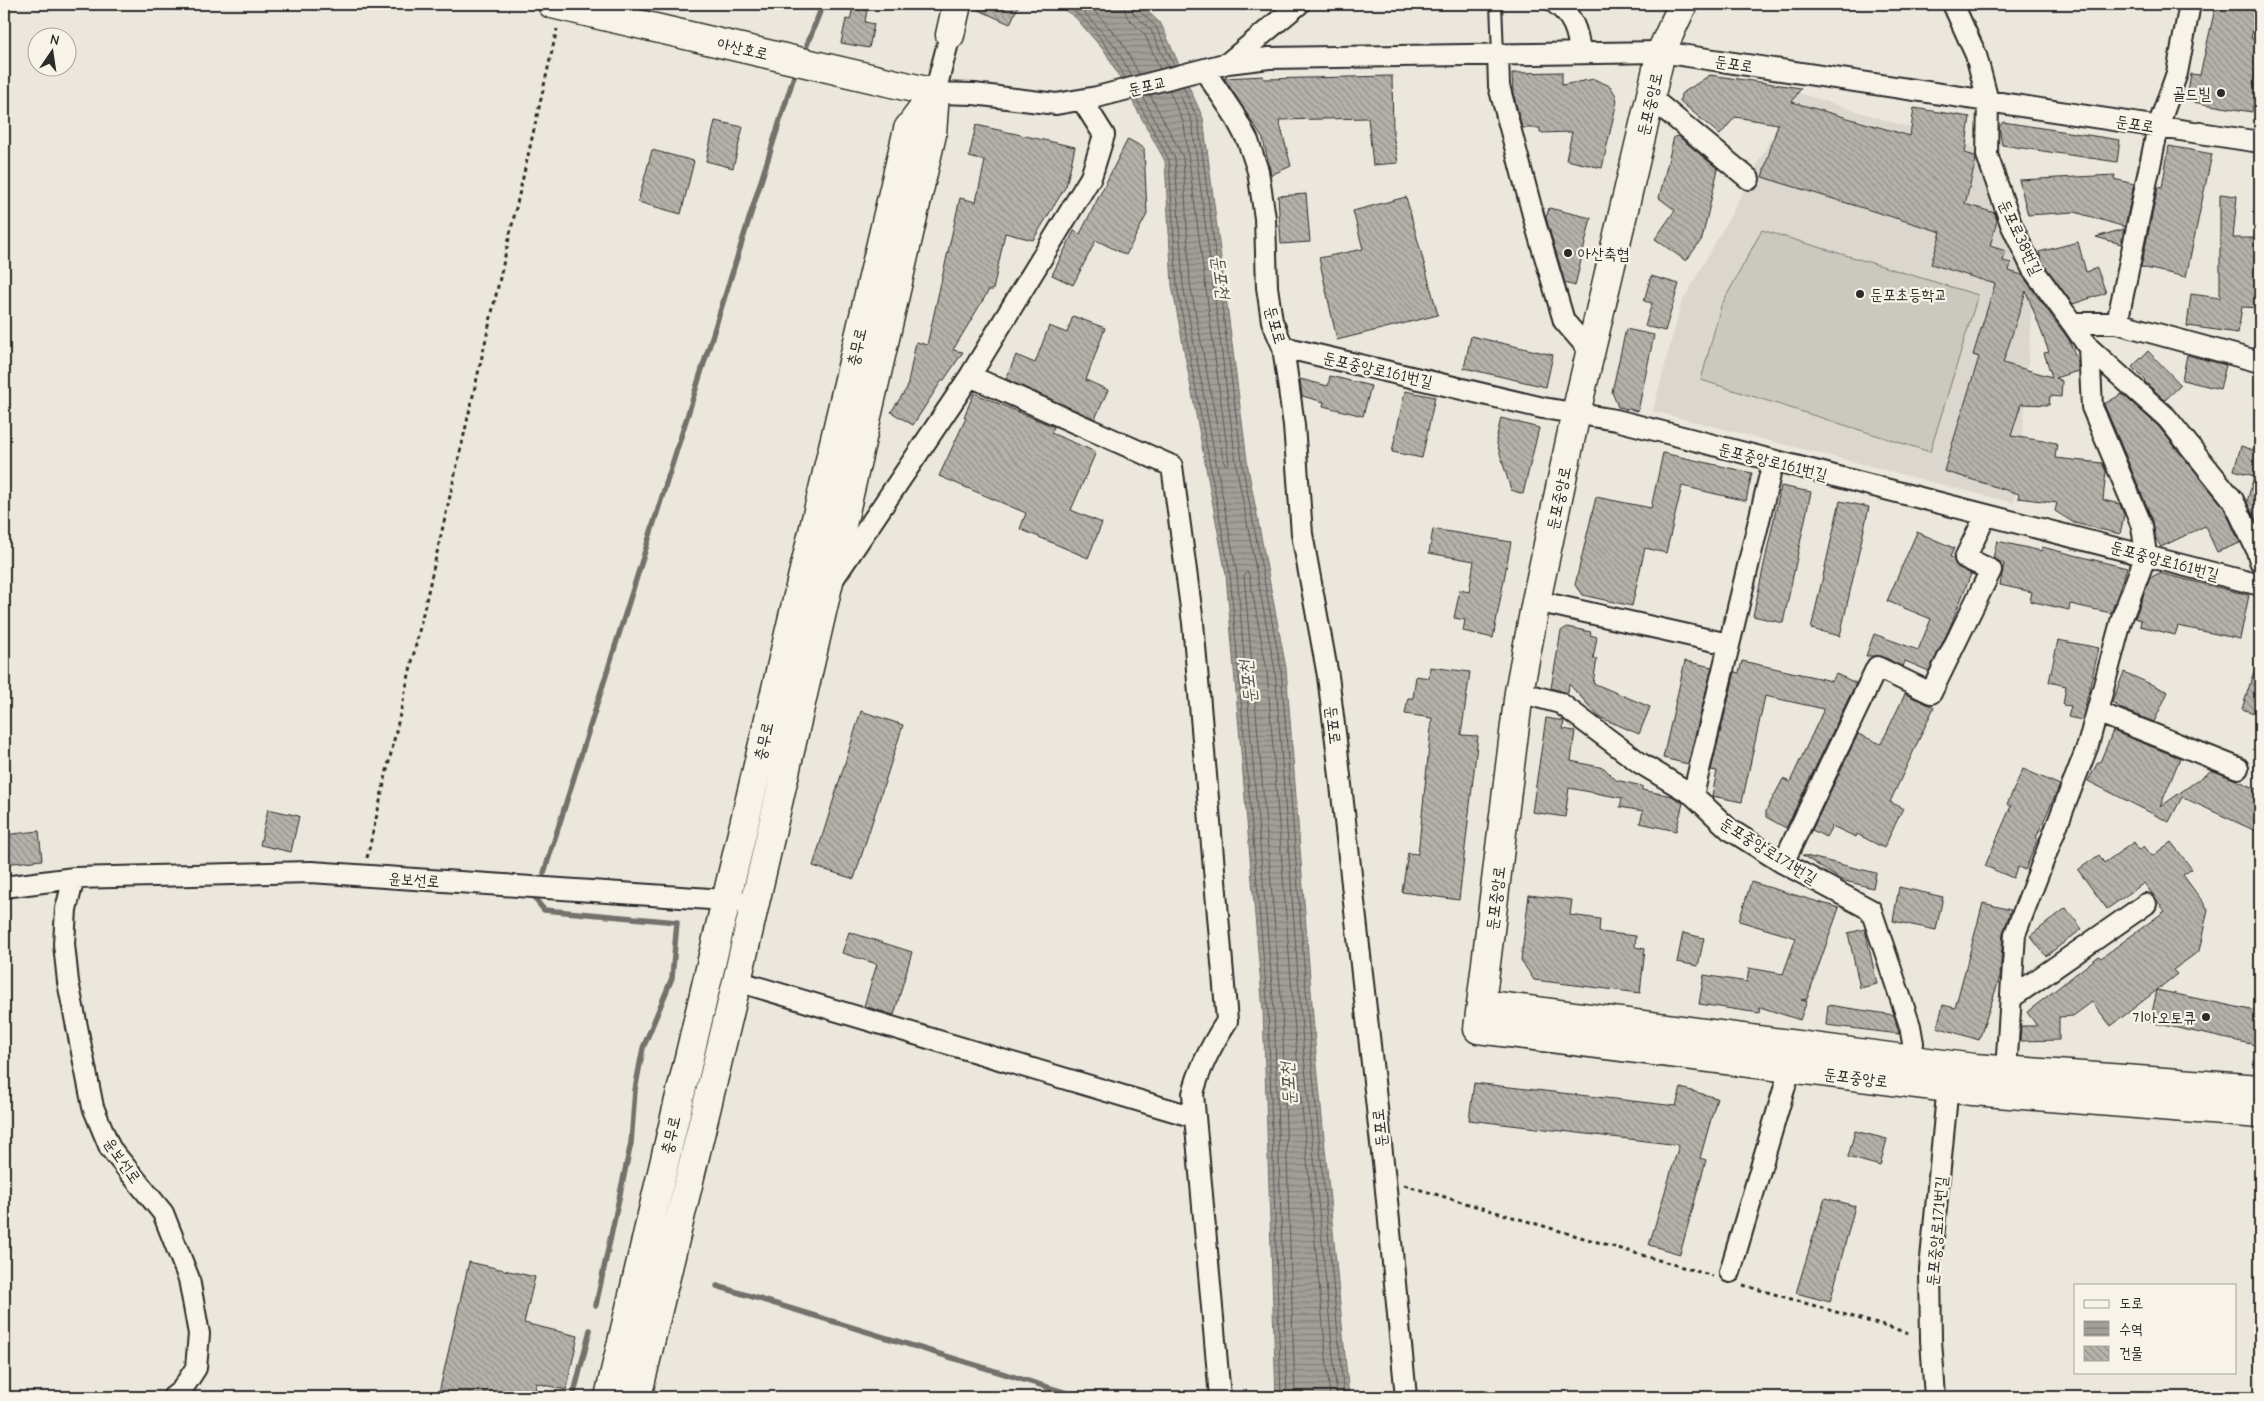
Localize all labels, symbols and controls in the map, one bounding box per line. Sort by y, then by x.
north arrow [28,28,78,78]
text: N [48,31,61,49]
street label: 아산호로 [716,34,770,64]
street label: 둔포로 [1713,52,1754,76]
street label: 둔포중앙로 [1634,71,1666,138]
street label: 둔포교 [1126,73,1168,99]
place label: 골드빌 [2172,85,2211,103]
marker: 골드빌 [2215,87,2227,99]
street label: 둔포로 [2114,112,2155,136]
street label: 둔포로38번길 [1995,197,2045,278]
place label: 아산축협 [1578,245,1630,263]
marker: 아산축협 [1562,247,1574,259]
water label: 둔포천 [1207,254,1234,302]
place label: 둔포초등학교 [1870,286,1947,304]
marker: 둔포초등학교 [1854,288,1866,300]
street label: 둔포로 [1261,304,1289,346]
street label: 충무로 [844,326,870,368]
street label: 둔포중앙로161번길 [1321,349,1434,391]
street label: 둔포중앙로161번길 [1716,440,1829,484]
street label: 둔포중앙로 [1543,465,1574,532]
street label: 둔포중앙로161번길 [2109,538,2221,584]
water label: 둔포천 [1235,658,1262,705]
street label: 둔포로 [1322,705,1344,745]
street label: 충무로 [751,720,777,762]
street label: 둔포중앙로171번길 [1717,814,1820,888]
street label: 둔포중앙로 [1483,865,1509,931]
street label: 윤보선로 [388,869,440,891]
place label: 기아오토큐 [2132,1009,2196,1027]
marker: 기아오토큐 [2200,1011,2212,1023]
water label: 둔포천 [1276,1060,1300,1106]
street label: 둔포중앙로 [1823,1065,1889,1091]
street label: 둔포로 [1369,1108,1391,1148]
street label: 충무로 [658,1114,684,1156]
street label: 윤보선로 [100,1134,144,1187]
street label: 둔포중앙로171번길 [1923,1175,1951,1287]
legend [2074,1284,2236,1374]
text: 도로 [2119,1294,2143,1312]
text: 수역 [2119,1320,2143,1338]
text: 건물 [2119,1344,2143,1362]

